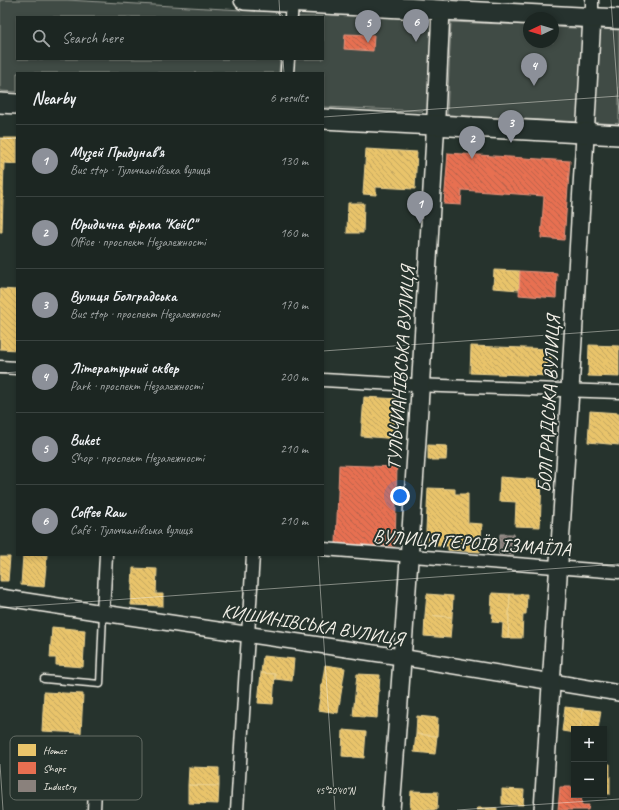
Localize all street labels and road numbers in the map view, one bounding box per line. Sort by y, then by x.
street label: ТУЛЬЧИАНІВСЬКА ВУЛИЦЯ [382,263,420,471]
street label: БОЛГРАДСЬКА ВУЛИЦЯ [532,312,566,493]
street label: ВУЛИЦЯ ГЕРОЇВ ІЗМАЇЛА [372,524,573,562]
street label: КИШИНІВСЬКА ВУЛИЦЯ [220,599,408,652]

